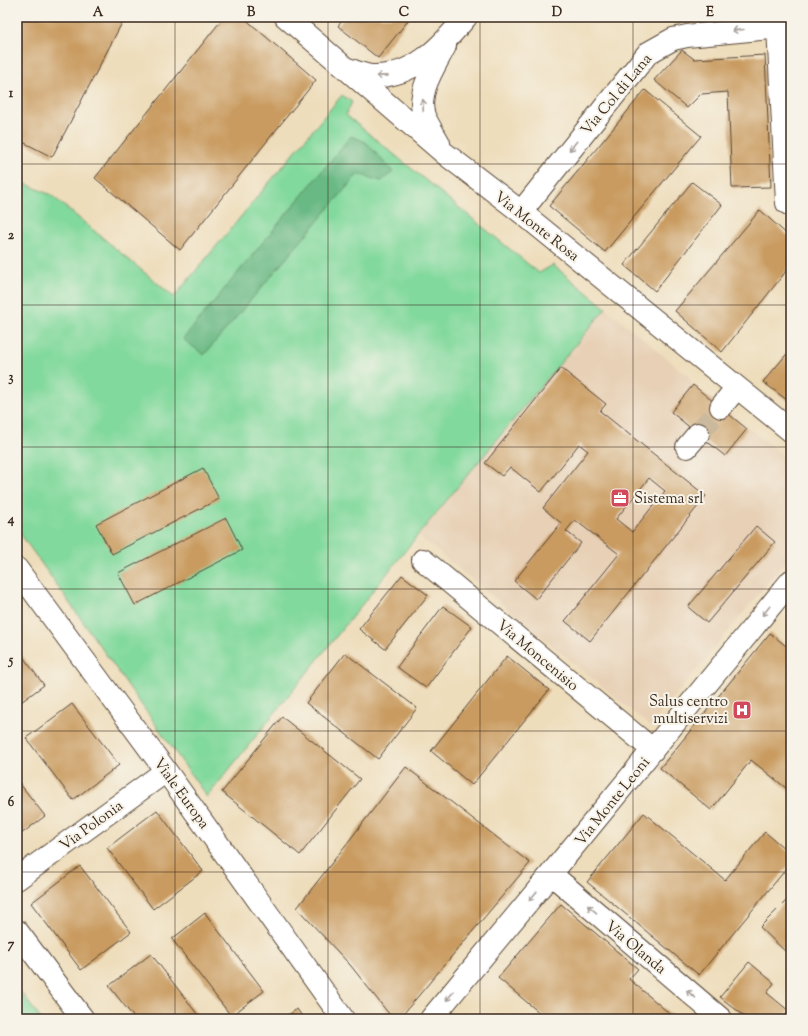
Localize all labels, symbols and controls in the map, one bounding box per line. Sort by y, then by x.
text: A [93,4,104,22]
text: B [247,4,256,22]
text: C [399,4,409,22]
text: D [552,4,562,22]
text: E [706,4,714,22]
one-way arrow [732,27,745,34]
street label: Via Col di Lana [577,50,658,140]
one-way arrow [376,72,389,79]
text: 1 [9,85,14,103]
one-way arrow [420,99,427,112]
one-way arrow [569,141,578,152]
street label: Via Monte Rosa [489,187,583,267]
text: 2 [8,227,15,245]
text: 3 [8,369,14,387]
office icon: Sistema srl [609,487,631,509]
place label: Sistema srl [634,489,703,510]
text: 4 [7,511,15,529]
one-way arrow [762,606,771,616]
street label: Via Moncenisio [491,616,583,697]
text: 5 [8,652,14,670]
place label: Salus centro multiservizi [649,692,728,730]
hospital icon: Salus centro multiservizi [731,699,753,721]
street label: Via Monte Leoni [571,753,656,851]
street label: Viale Europa [148,754,214,834]
text: 6 [8,794,15,812]
street label: Via Polonia [56,796,128,856]
one-way arrow [529,891,538,901]
one-way arrow [587,905,598,914]
street label: Via Olanda [600,916,670,980]
text: 7 [8,936,15,954]
one-way arrow [686,989,697,998]
one-way arrow [446,990,455,1001]

